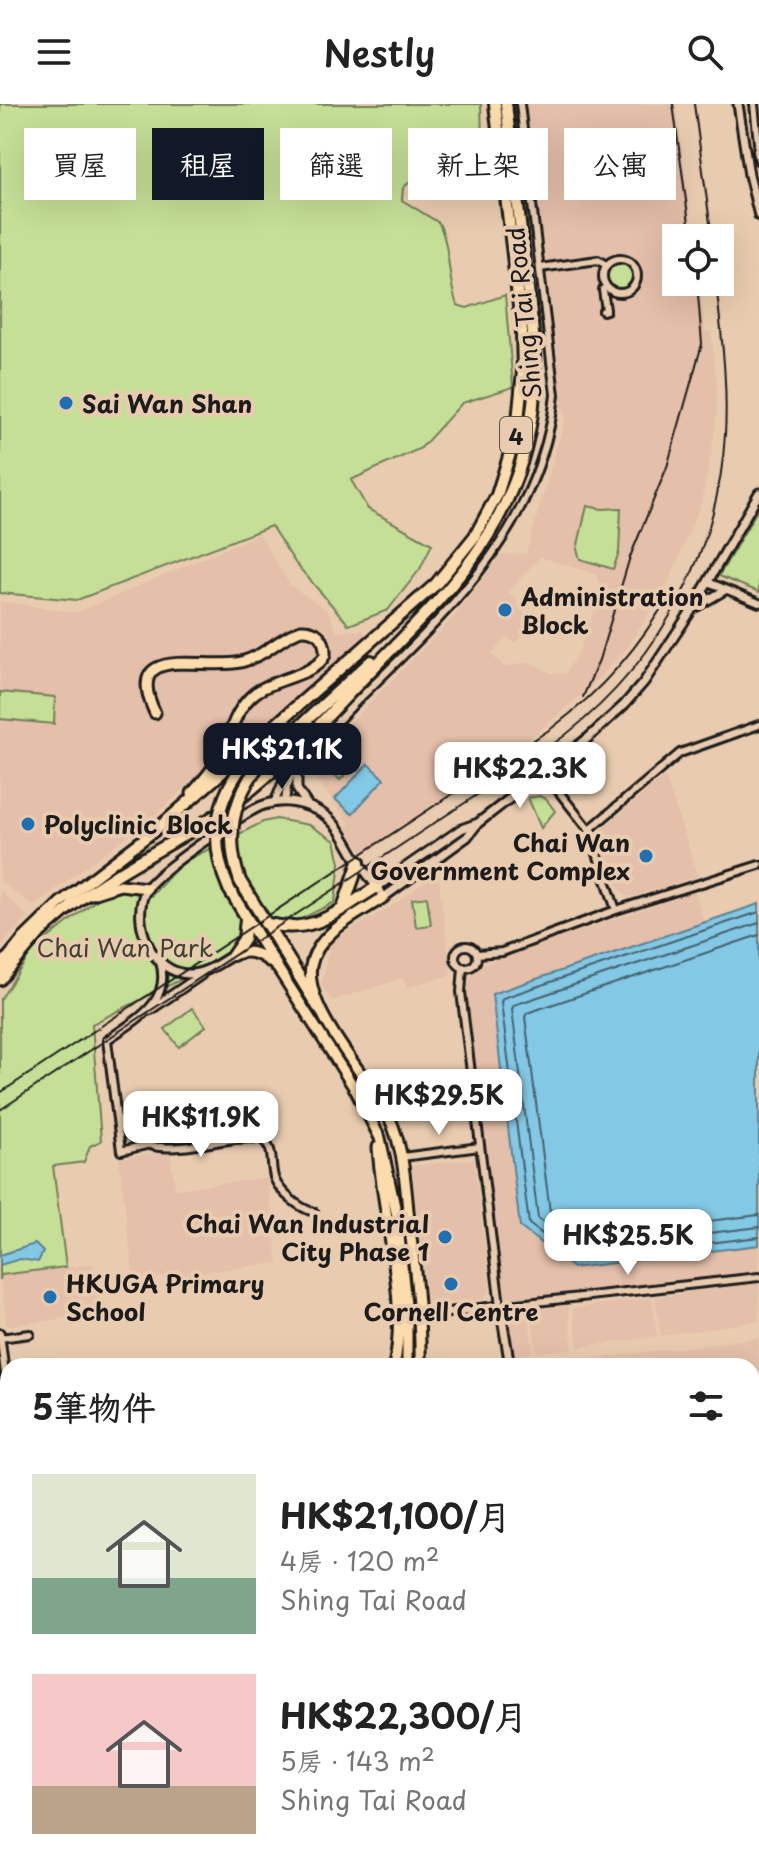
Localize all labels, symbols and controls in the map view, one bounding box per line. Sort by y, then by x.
text: Nestly [324,25,435,79]
icon: menu [32,30,76,74]
icon: search [683,30,727,74]
chip: 買屋 [24,128,136,200]
chip: 租屋 [152,128,264,200]
chip: 篩選 [280,128,392,200]
chip: 新上架 [408,128,548,200]
chip: 公寓 [564,128,676,200]
map controls [662,224,734,296]
button: locate [662,224,734,296]
street label: Shing Tai Road [496,225,550,401]
place label: Sai Wan Shan [82,385,252,421]
marker: Sai Wan Shan [57,394,75,412]
road number: 4 [500,417,532,453]
place label: Administration Block [520,578,703,642]
marker: Administration Block [496,601,514,619]
pin: HK$21.1K [199,723,365,791]
text: HK$21.1K [221,729,343,768]
pin: HK$22.3K [437,742,603,810]
text: HK$22.3K [453,748,587,787]
place label: Polyclinic Block [44,806,233,842]
marker: Polyclinic Block [19,815,37,833]
place label: Chai Wan Government Complex [370,824,631,888]
marker: Chai Wan Government Complex [637,847,655,865]
park label: Chai Wan Park [37,929,213,965]
pin: HK$29.5K [356,1069,522,1137]
text: HK$29.5K [374,1075,504,1114]
pin: HK$11.9K [118,1091,284,1159]
text: HK$11.9K [141,1097,261,1136]
place label: Chai Wan Industrial City Phase 1 [185,1205,429,1269]
pin: HK$25.5K [545,1209,711,1277]
text: HK$25.5K [562,1215,694,1254]
marker: Chai Wan Industrial City Phase 1 [436,1228,454,1246]
place label: HKUGA Primary School [66,1265,264,1329]
marker: Cornell Centre [442,1275,460,1293]
marker: HKUGA Primary School [41,1288,59,1306]
place label: Cornell Centre [363,1293,539,1329]
text: 5筆物件 [32,1380,156,1432]
icon: filters [684,1384,728,1428]
text: HK$21,100/月 [280,1489,511,1541]
icon: home [96,1506,192,1602]
text: 4房 · 120 m² [280,1541,439,1580]
text: Shing Tai Road [280,1580,467,1619]
text: HK$22,300/月 [280,1689,528,1741]
icon: home [96,1706,192,1802]
text: 5房 · 143 m² [280,1741,435,1780]
text: Shing Tai Road [280,1780,467,1819]

